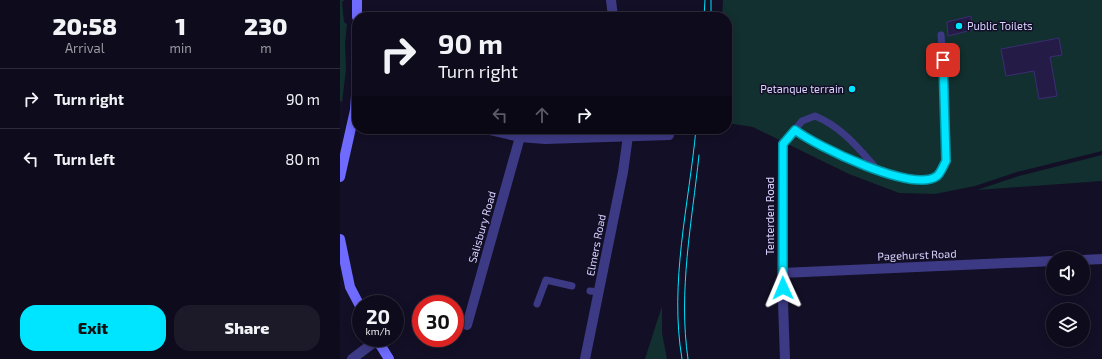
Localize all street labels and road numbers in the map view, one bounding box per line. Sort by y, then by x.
street label: Tenterden Road [763,177,776,255]
street label: Salisbury Road [465,189,498,264]
street label: Elmers Road [583,213,608,277]
street label: Pagehurst Road [877,247,957,262]

